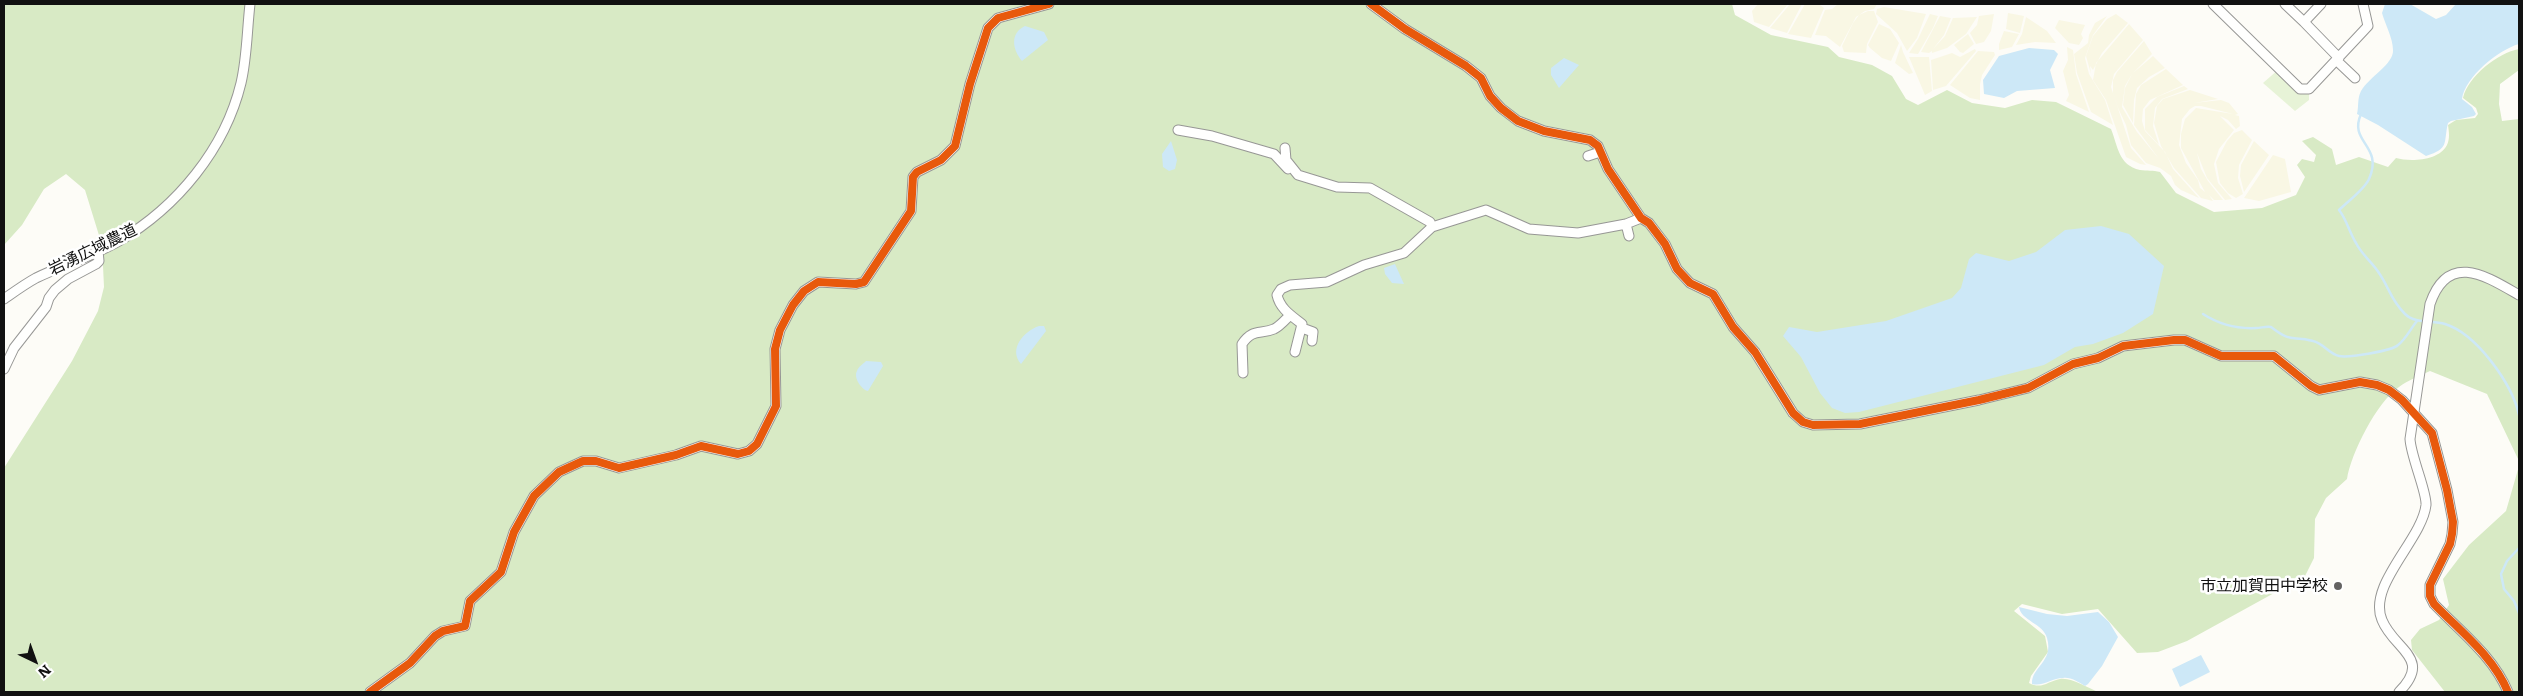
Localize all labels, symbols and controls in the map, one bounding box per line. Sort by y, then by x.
street label: 岩湧広域農道 [46,220,140,280]
place label: 市立加賀田中学校 [2200,576,2328,596]
marker: 市立加賀田中学校 [2332,580,2344,592]
north arrow [10,636,60,686]
text: N [34,661,56,684]

